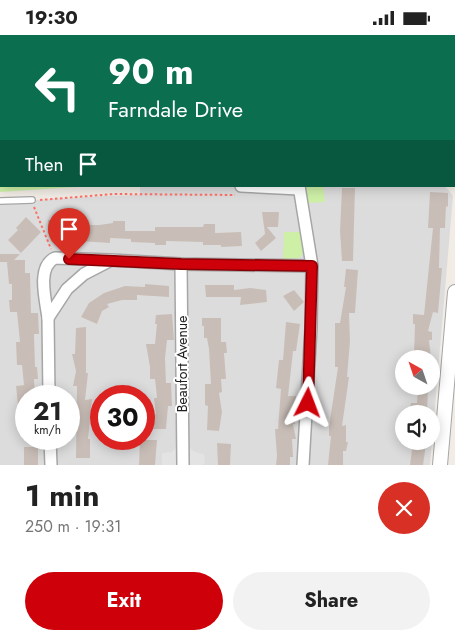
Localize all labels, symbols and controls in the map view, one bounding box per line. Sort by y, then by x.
text: 19:30 [25,4,78,31]
text: 90 m [108,47,194,97]
icon: left [25,55,90,120]
text: Farndale Drive [108,93,243,125]
icon: arrive [74,150,102,178]
text: Then [25,151,64,178]
pin [48,208,90,259]
icon: arrive [55,215,83,243]
street label: Beaufort Avenue [172,316,192,412]
north arrow [395,350,440,395]
map controls [395,350,440,450]
position arrow [281,376,333,428]
speed limit sign: 30 [90,385,155,450]
text: 21 [33,393,62,429]
button: sound [395,405,440,450]
text: km/h [34,421,61,439]
text: 1 min [25,474,99,517]
button: close [378,482,430,534]
text: 250 m · 19:31 [25,515,122,538]
button: Exit [25,572,223,630]
button: Share [233,572,430,630]

